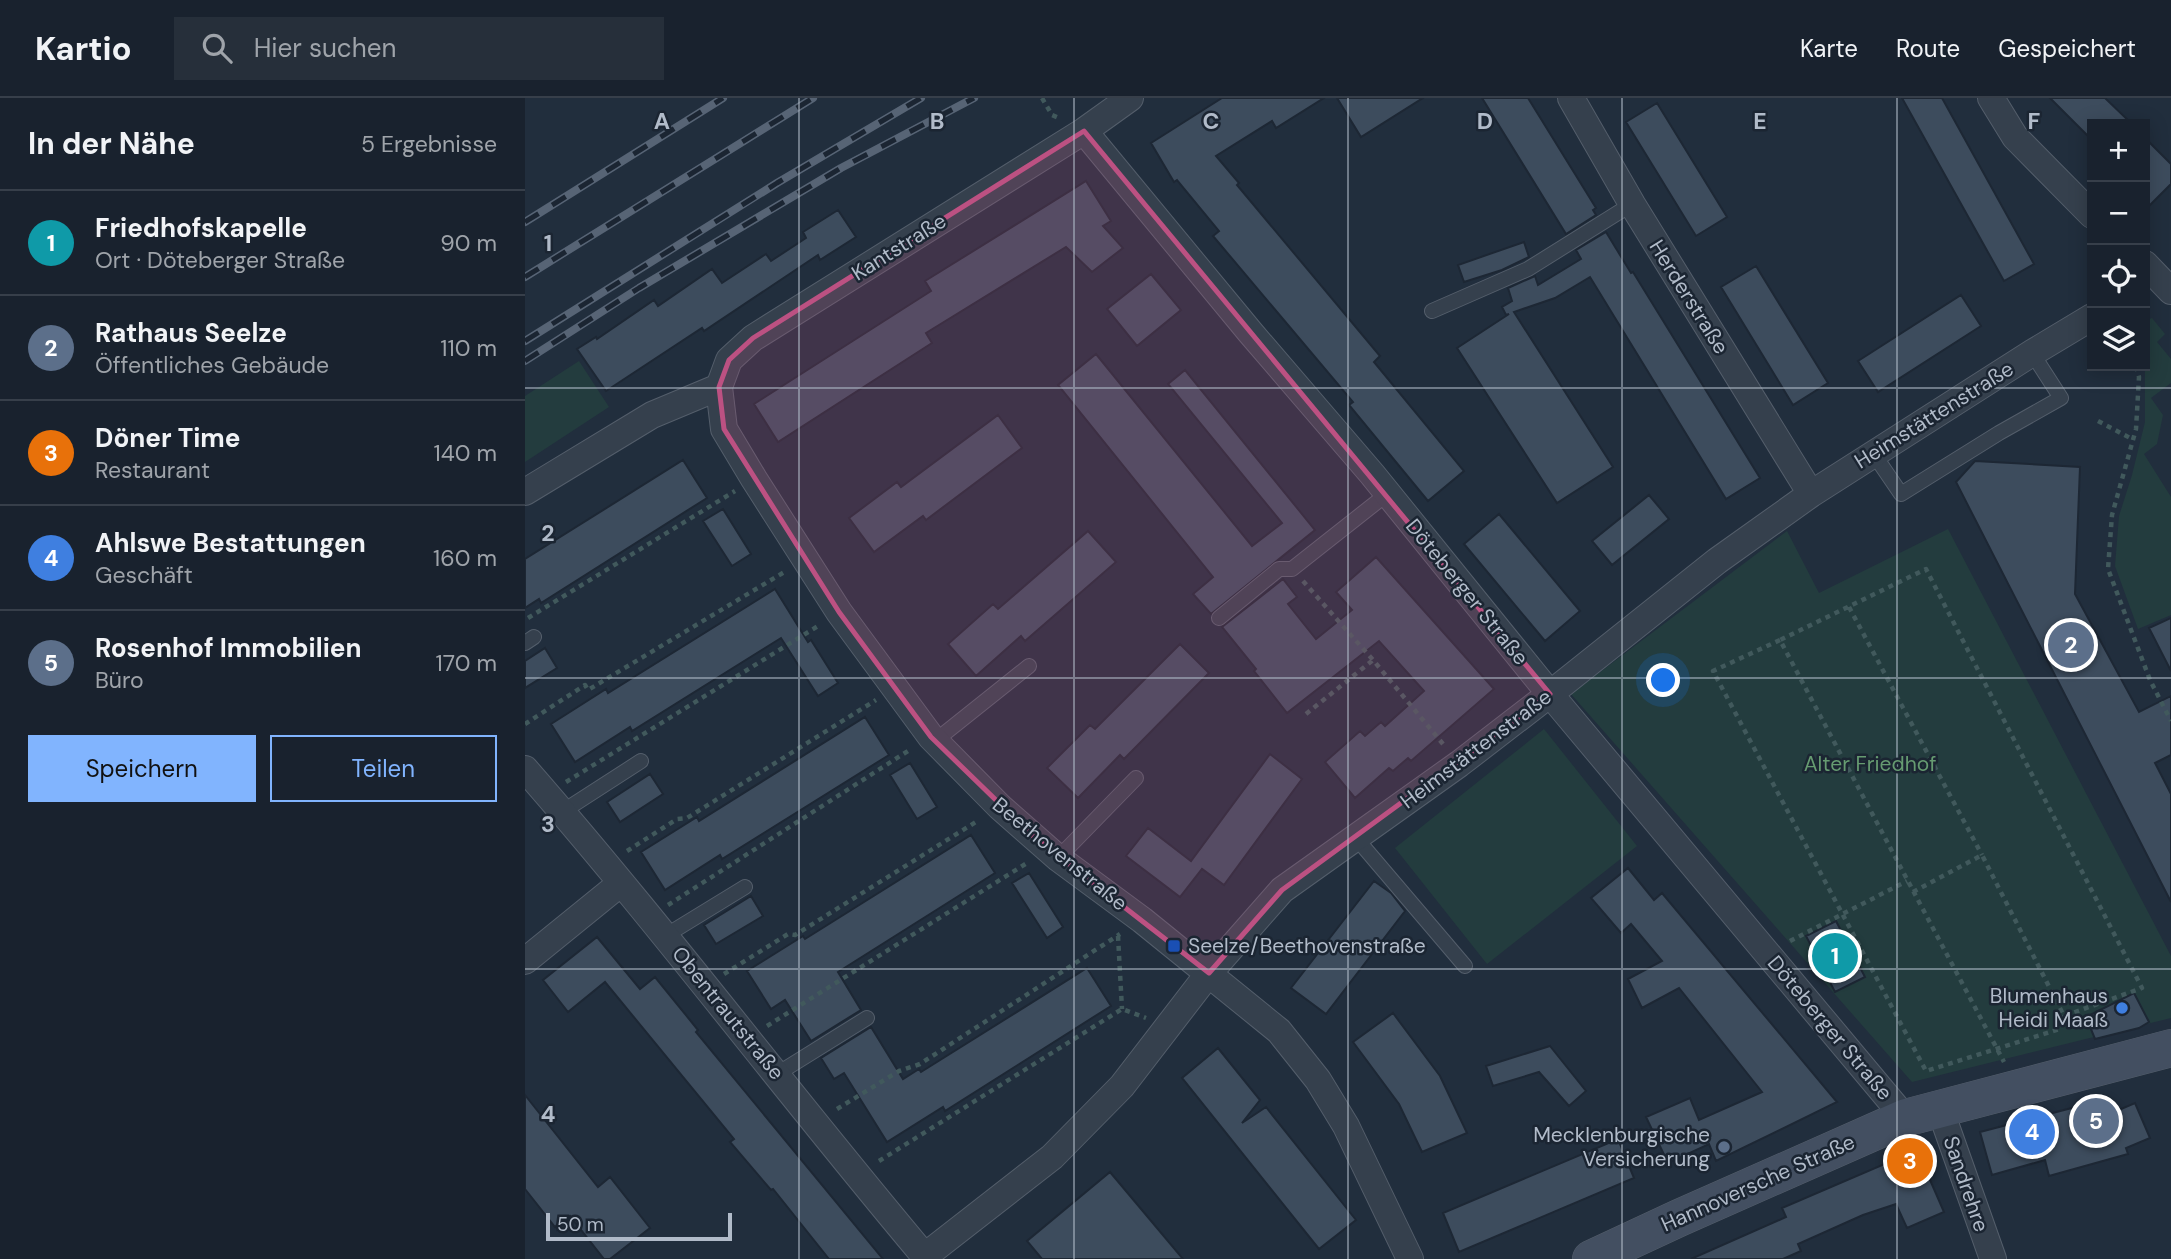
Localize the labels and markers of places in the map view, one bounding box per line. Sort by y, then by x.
pin: 2 [2048,619,2094,671]
pin: 1 [1812,930,1858,982]
place label: Seelze/Beethovenstraße [1188,932,1426,960]
marker: Seelze/Beethovenstraße [1166,938,1182,954]
place label: Blumenhaus Heidi Maaß [1990,982,2108,1034]
marker: Blumenhaus Heidi Maaß [2114,1000,2130,1016]
pin: 5 [2073,1095,2119,1147]
pin: 4 [2009,1106,2055,1158]
place label: Mecklenburgische Versicherung [1533,1121,1710,1173]
pin: 3 [1887,1135,1933,1187]
marker: Mecklenburgische Versicherung [1716,1139,1732,1155]

